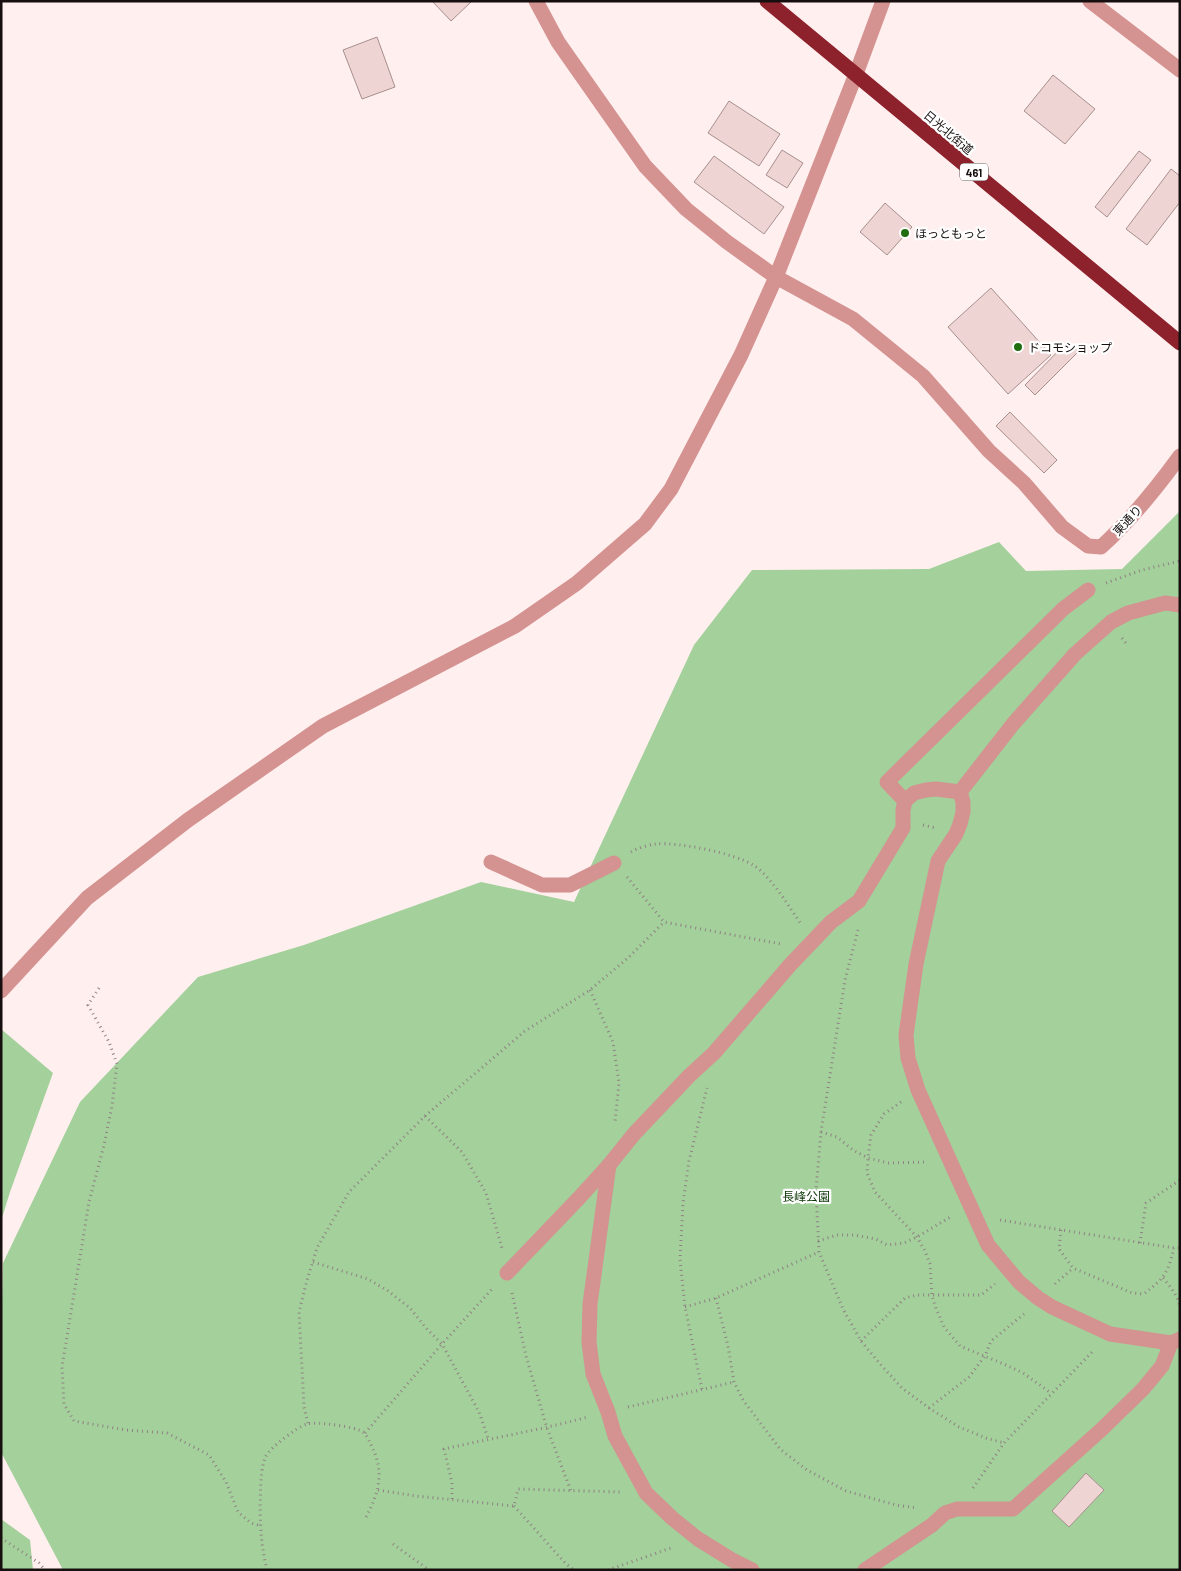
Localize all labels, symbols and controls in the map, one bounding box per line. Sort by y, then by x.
street label: 日光北街道 [922,107,976,157]
road number: 461 [960,163,988,180]
place label: ほっともっと [915,226,987,240]
marker: ほっともっと [899,227,911,239]
place label: ドコモショップ [1028,340,1112,354]
marker: ドコモショップ [1012,341,1024,353]
street label: 東通り [1110,502,1144,538]
park label: 長峰公園 [782,1189,830,1203]

